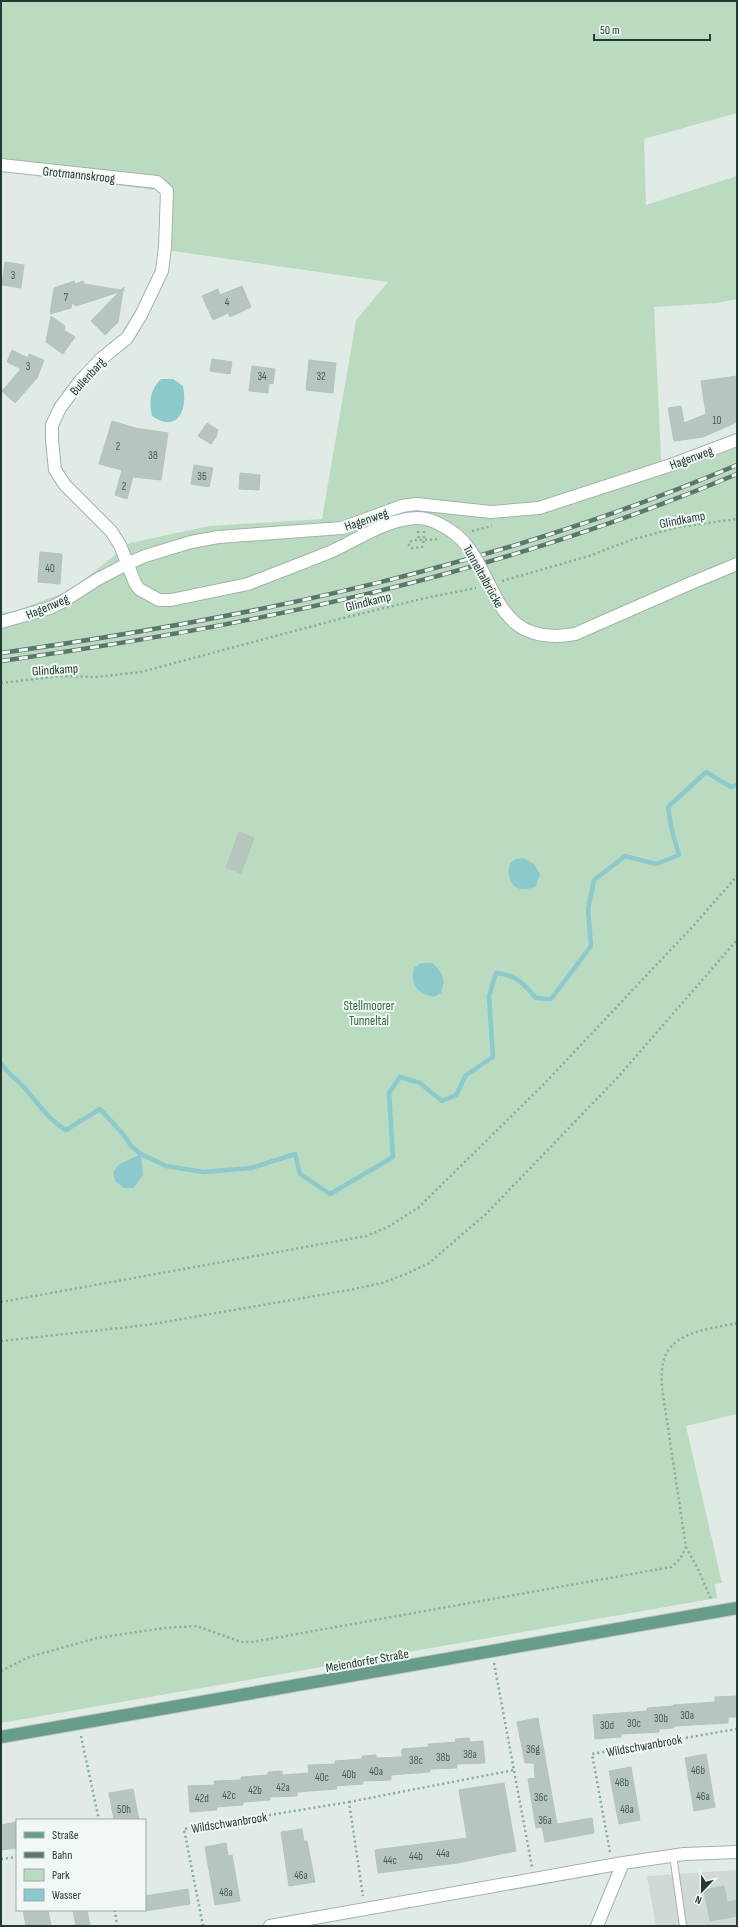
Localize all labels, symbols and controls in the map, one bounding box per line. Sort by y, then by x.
scale bar [594,16,710,42]
text: 50 m [600,23,620,38]
street label: Grotmannskroog [42,163,116,187]
house number: 3 [11,269,16,282]
house number: 7 [64,291,69,304]
house number: 4 [225,296,230,309]
street label: Bullenbarg [66,354,109,399]
house number: 3 [26,360,31,373]
house number: 34 [257,370,267,383]
house number: 32 [316,370,326,383]
house number: 10 [713,414,721,427]
house number: 2 [116,440,121,453]
street label: Hagenweg [667,443,715,473]
house number: 38 [148,449,158,462]
house number: 36 [197,470,207,483]
house number: 2 [122,480,127,493]
street label: Hagenweg [342,505,390,535]
street label: Glindkamp [658,508,706,532]
street label: Tunneltalbrücke [459,542,507,611]
house number: 40 [45,562,55,575]
street label: Glindkamp [344,589,393,615]
street label: Hagenweg [23,591,71,623]
street label: Glindkamp [31,660,79,680]
park label: Stellmoorer Tunneltal [343,998,395,1029]
street label: Meiendorfer Straße [324,1646,410,1676]
house number: 30a [680,1709,694,1722]
house number: 30b [654,1712,668,1725]
house number: 30c [627,1717,641,1730]
house number: 30d [600,1719,614,1732]
street label: Wildschwanbrook [605,1731,683,1761]
house number: 36g [526,1743,541,1756]
house number: 38a [463,1748,477,1761]
house number: 38b [436,1751,450,1764]
house number: 38c [409,1754,423,1767]
house number: 46b [691,1764,705,1777]
house number: 40a [369,1765,383,1778]
house number: 40b [342,1768,356,1781]
house number: 40c [315,1771,329,1784]
house number: 48b [615,1776,629,1789]
house number: 42a [276,1781,290,1794]
house number: 42b [248,1784,262,1797]
house number: 42c [222,1789,236,1802]
house number: 46a [696,1790,710,1803]
house number: 36c [534,1791,548,1804]
house number: 42d [195,1792,209,1805]
house number: 50h [117,1803,131,1816]
house number: 48a [620,1803,634,1816]
street label: Wildschwanbrook [190,1809,268,1837]
house number: 36a [538,1814,552,1827]
legend [16,1819,146,1911]
text: Straße [52,1828,79,1843]
house number: 44a [436,1847,450,1860]
text: Bahn [52,1848,72,1863]
house number: 44b [409,1850,423,1863]
house number: 44c [383,1854,397,1867]
text: Park [52,1868,70,1883]
house number: 46a [294,1869,308,1882]
north arrow [682,1871,722,1911]
house number: 48a [219,1886,233,1899]
text: Wasser [52,1888,81,1903]
text: N [693,1893,704,1907]

